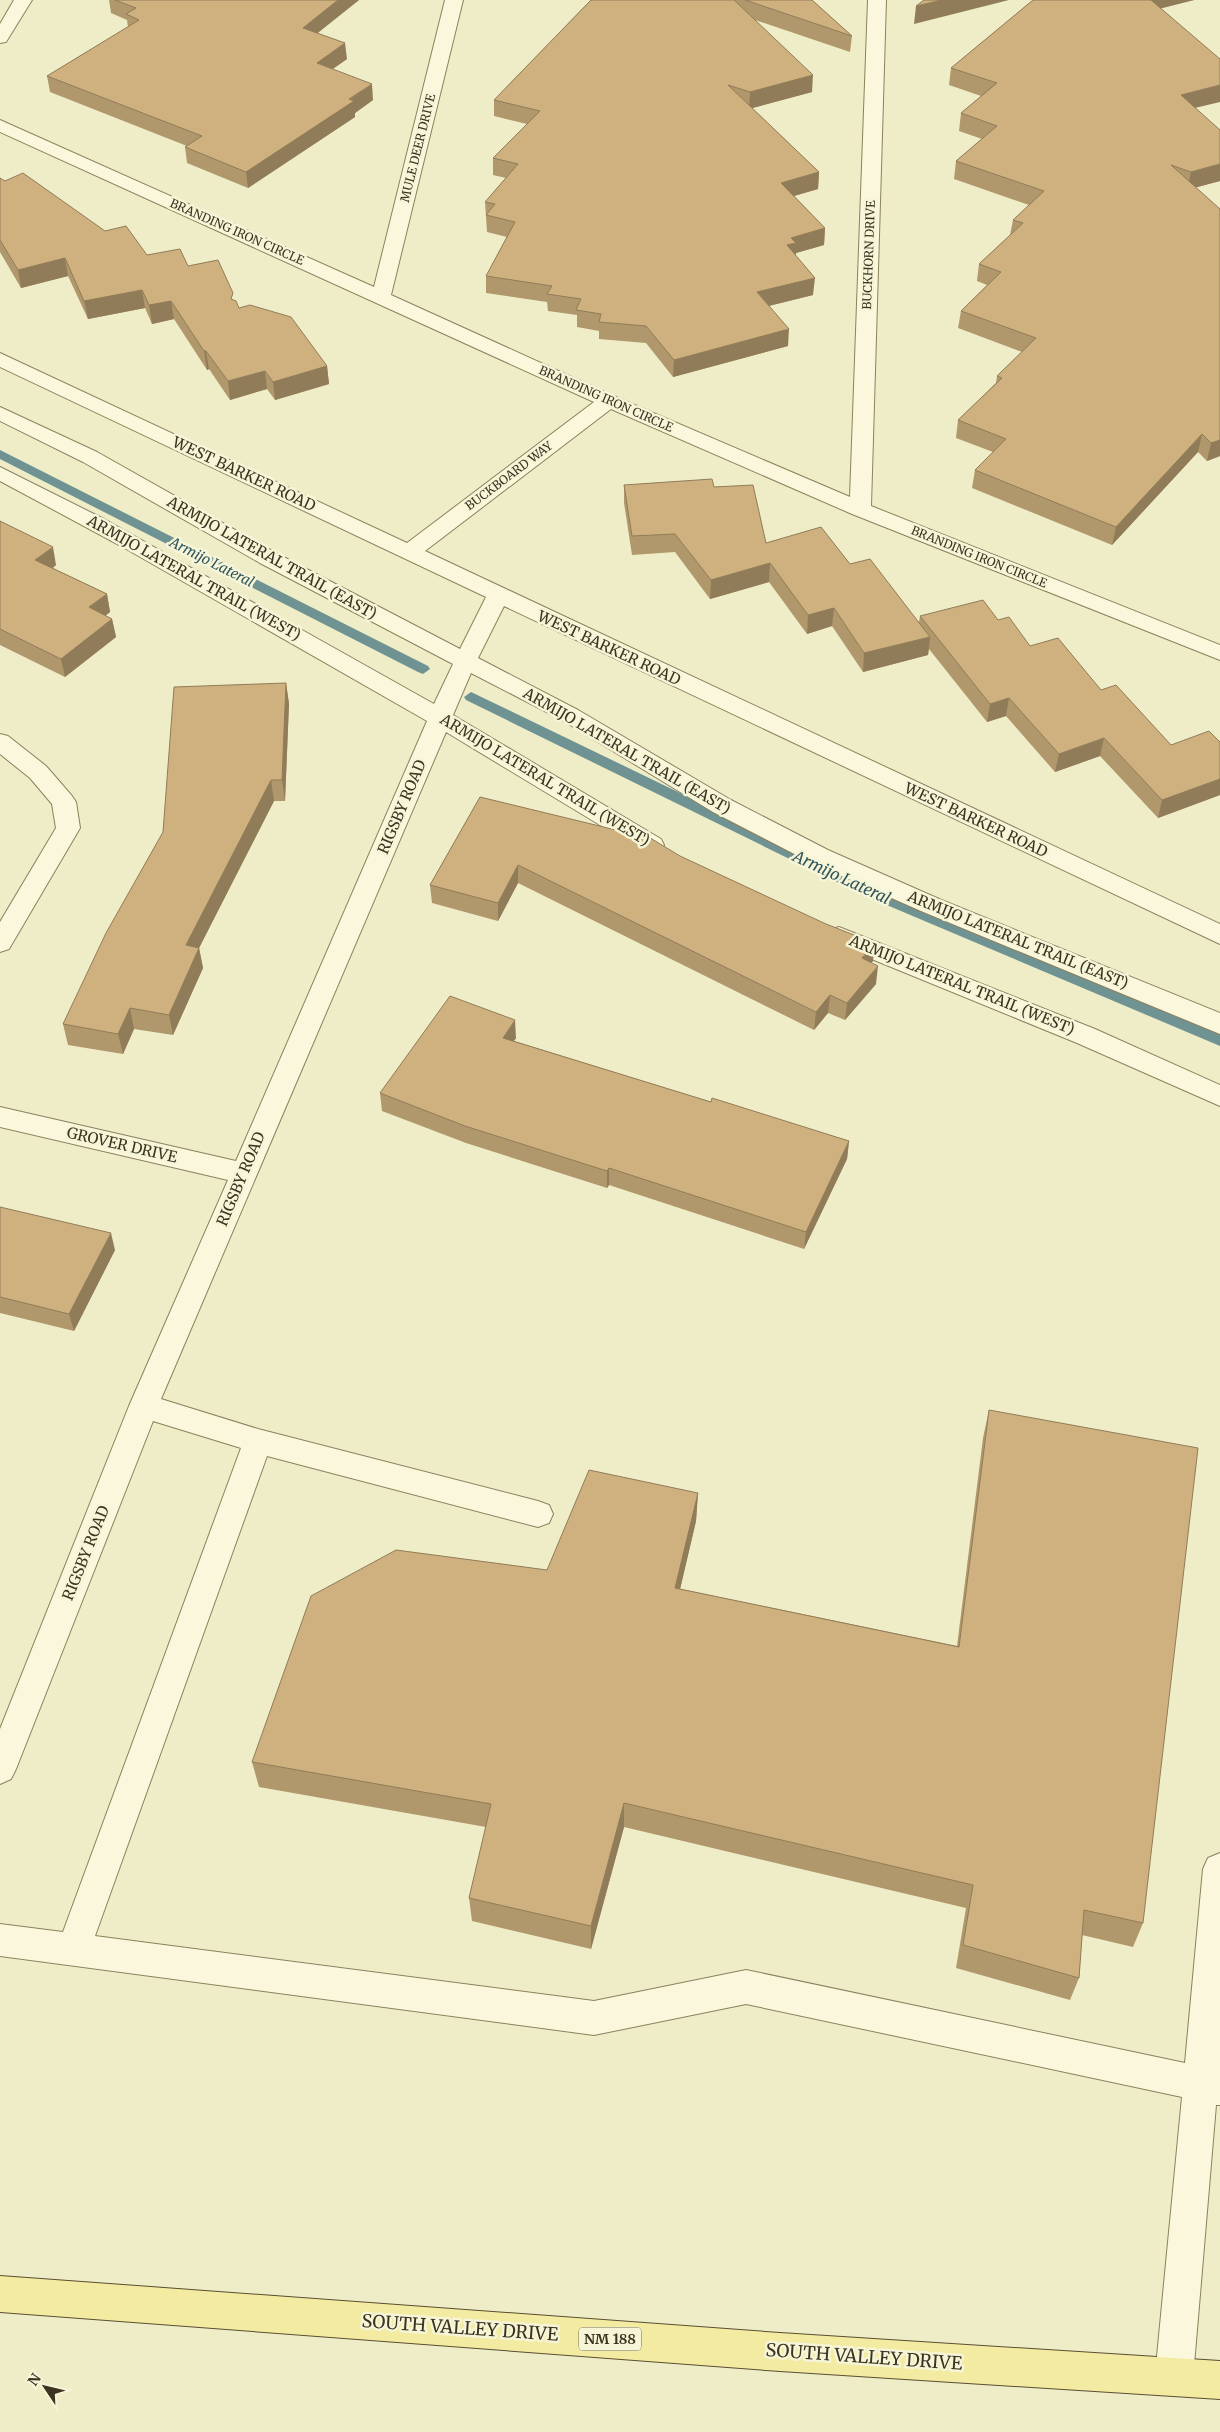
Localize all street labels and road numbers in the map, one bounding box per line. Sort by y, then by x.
street label: MULE DEER DRIVE [397,92,438,204]
street label: BRANDING IRON CIRCLE [168,195,307,268]
street label: BUCKHORN DRIVE [859,200,878,310]
street label: BRANDING IRON CIRCLE [537,362,676,435]
street label: WEST BARKER ROAD [169,432,319,515]
street label: BUCKBOARD WAY [462,438,555,513]
street label: ARMIJO LATERAL TRAIL (EAST) [163,491,380,623]
street label: ARMIJO LATERAL TRAIL (WEST) [83,510,304,644]
street label: BRANDING IRON CIRCLE [909,522,1050,591]
street label: WEST BARKER ROAD [534,606,684,689]
street label: ARMIJO LATERAL TRAIL (EAST) [519,683,734,818]
street label: ARMIJO LATERAL TRAIL (WEST) [436,709,654,850]
street label: RIGSBY ROAD [373,757,430,857]
street label: WEST BARKER ROAD [901,778,1051,861]
street label: ARMIJO LATERAL TRAIL (EAST) [904,886,1131,993]
street label: ARMIJO LATERAL TRAIL (WEST) [846,930,1078,1039]
street label: GROVER DRIVE [65,1123,179,1167]
street label: RIGSBY ROAD [212,1129,269,1229]
street label: RIGSBY ROAD [58,1503,113,1603]
street label: SOUTH VALLEY DRIVE [361,2309,560,2346]
road number: NM 188 [579,2328,641,2350]
street label: SOUTH VALLEY DRIVE [765,2338,964,2375]

